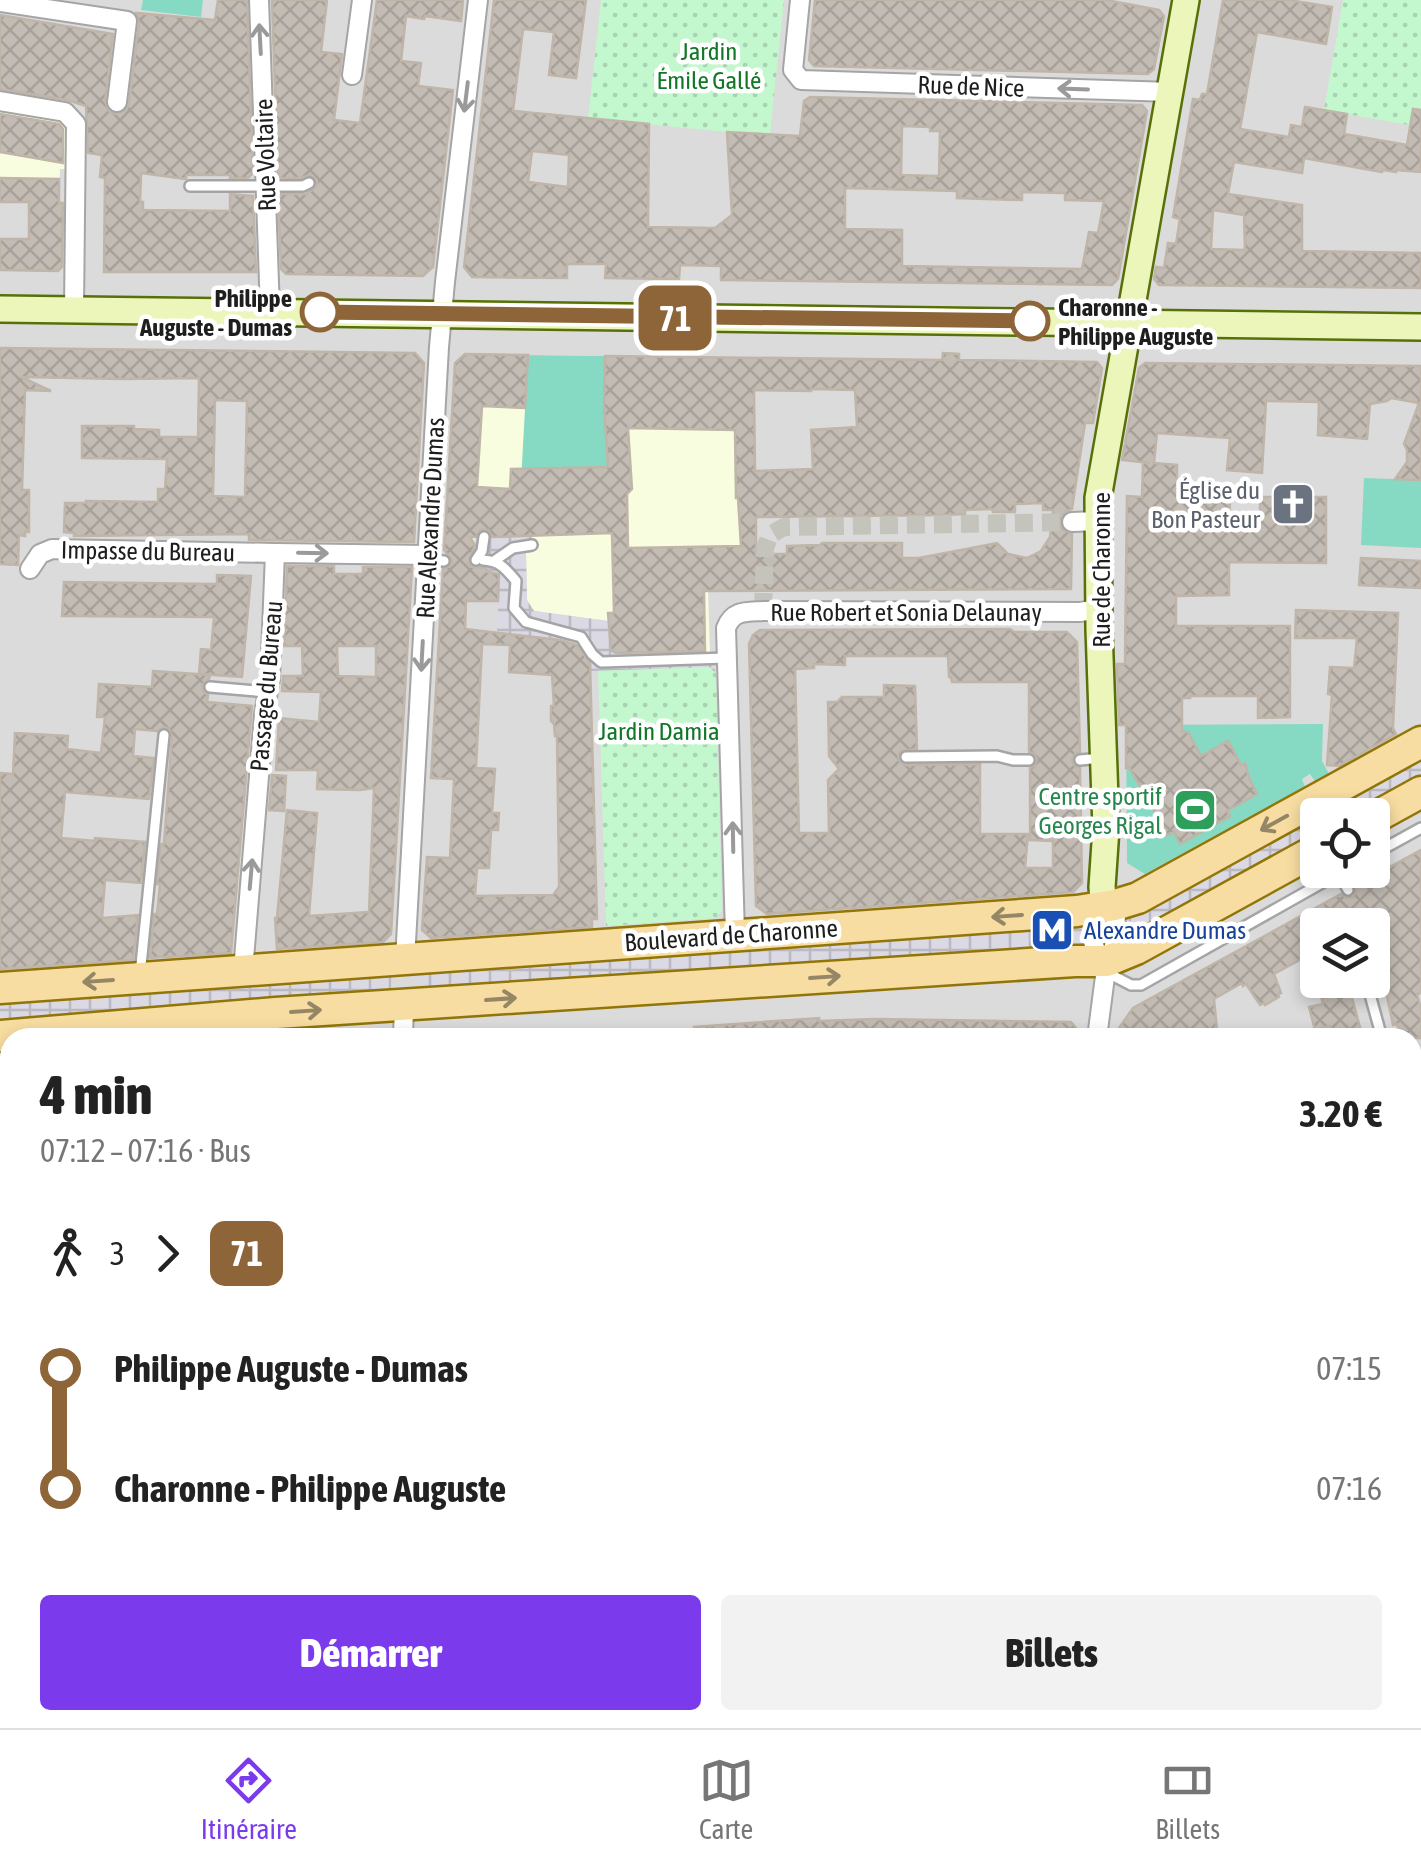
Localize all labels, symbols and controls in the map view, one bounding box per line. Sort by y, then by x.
one-way arrow [250,23,269,55]
park label: Jardin Émile Gallé [657,37,761,94]
street label: Rue de Nice [917,70,1025,102]
one-way arrow [1058,79,1090,98]
one-way arrow [457,80,475,112]
street label: Rue Voltaire [249,98,281,212]
place label: Philippe Auguste - Dumas [139,284,292,341]
line badge: 71 [630,286,720,350]
marker: Philippe Auguste - Dumas [301,293,339,331]
place label: Charonne - Philippe Auguste [1058,293,1213,350]
text: 71 [659,298,691,338]
marker: Charonne - Philippe Auguste [1011,302,1049,340]
street label: Rue Alexandre Dumas [411,417,449,619]
place label: Église du Bon Pasteur [1151,476,1261,533]
church icon: Église du Bon Pasteur [1270,481,1316,527]
street label: Rue de Charonne [1087,492,1115,648]
street label: Impasse du Bureau [61,535,235,567]
one-way arrow [296,544,329,562]
street label: Rue Robert et Sonia Delaunay [770,598,1042,626]
street label: Passage du Bureau [245,599,287,773]
one-way arrow [412,640,431,672]
park label: Jardin Damia [598,717,720,745]
place label: Centre sportif Georges Rigal [1039,782,1162,839]
sports icon: Centre sportif Georges Rigal [1172,787,1218,833]
map controls [1300,798,1390,998]
button: locate [1300,798,1390,888]
one-way arrow [1260,813,1289,833]
one-way arrow [723,822,742,854]
one-way arrow [241,858,260,890]
one-way arrow [991,907,1023,926]
metro station icon: Alexandre Dumas [1029,907,1075,953]
button: layers [1300,908,1390,998]
street label: Boulevard de Charonne [623,914,839,956]
place label: Alexandre Dumas [1084,916,1246,944]
one-way arrow [809,967,841,986]
one-way arrow [82,972,114,991]
one-way arrow [484,989,517,1008]
one-way arrow [290,1001,322,1020]
text: 4 min [40,1063,152,1126]
text: 3.20 € [1299,1092,1382,1135]
text: 07:12 – 07:16 · Bus [40,1132,251,1169]
icon: walk [40,1226,95,1281]
icon: forward [140,1226,195,1281]
text: 71 [230,1233,263,1273]
text: 3 [110,1235,125,1272]
text: Philippe Auguste - Dumas [114,1347,468,1390]
text: 07:15 [1316,1350,1382,1387]
text: Charonne - Philippe Auguste [114,1467,506,1510]
text: 07:16 [1316,1470,1382,1507]
button: Démarrer [40,1595,701,1710]
button: Billets [721,1595,1382,1710]
tab: Itinéraire [201,1753,297,1845]
tab: Carte [699,1753,754,1845]
tab: Billets [1155,1753,1220,1845]

